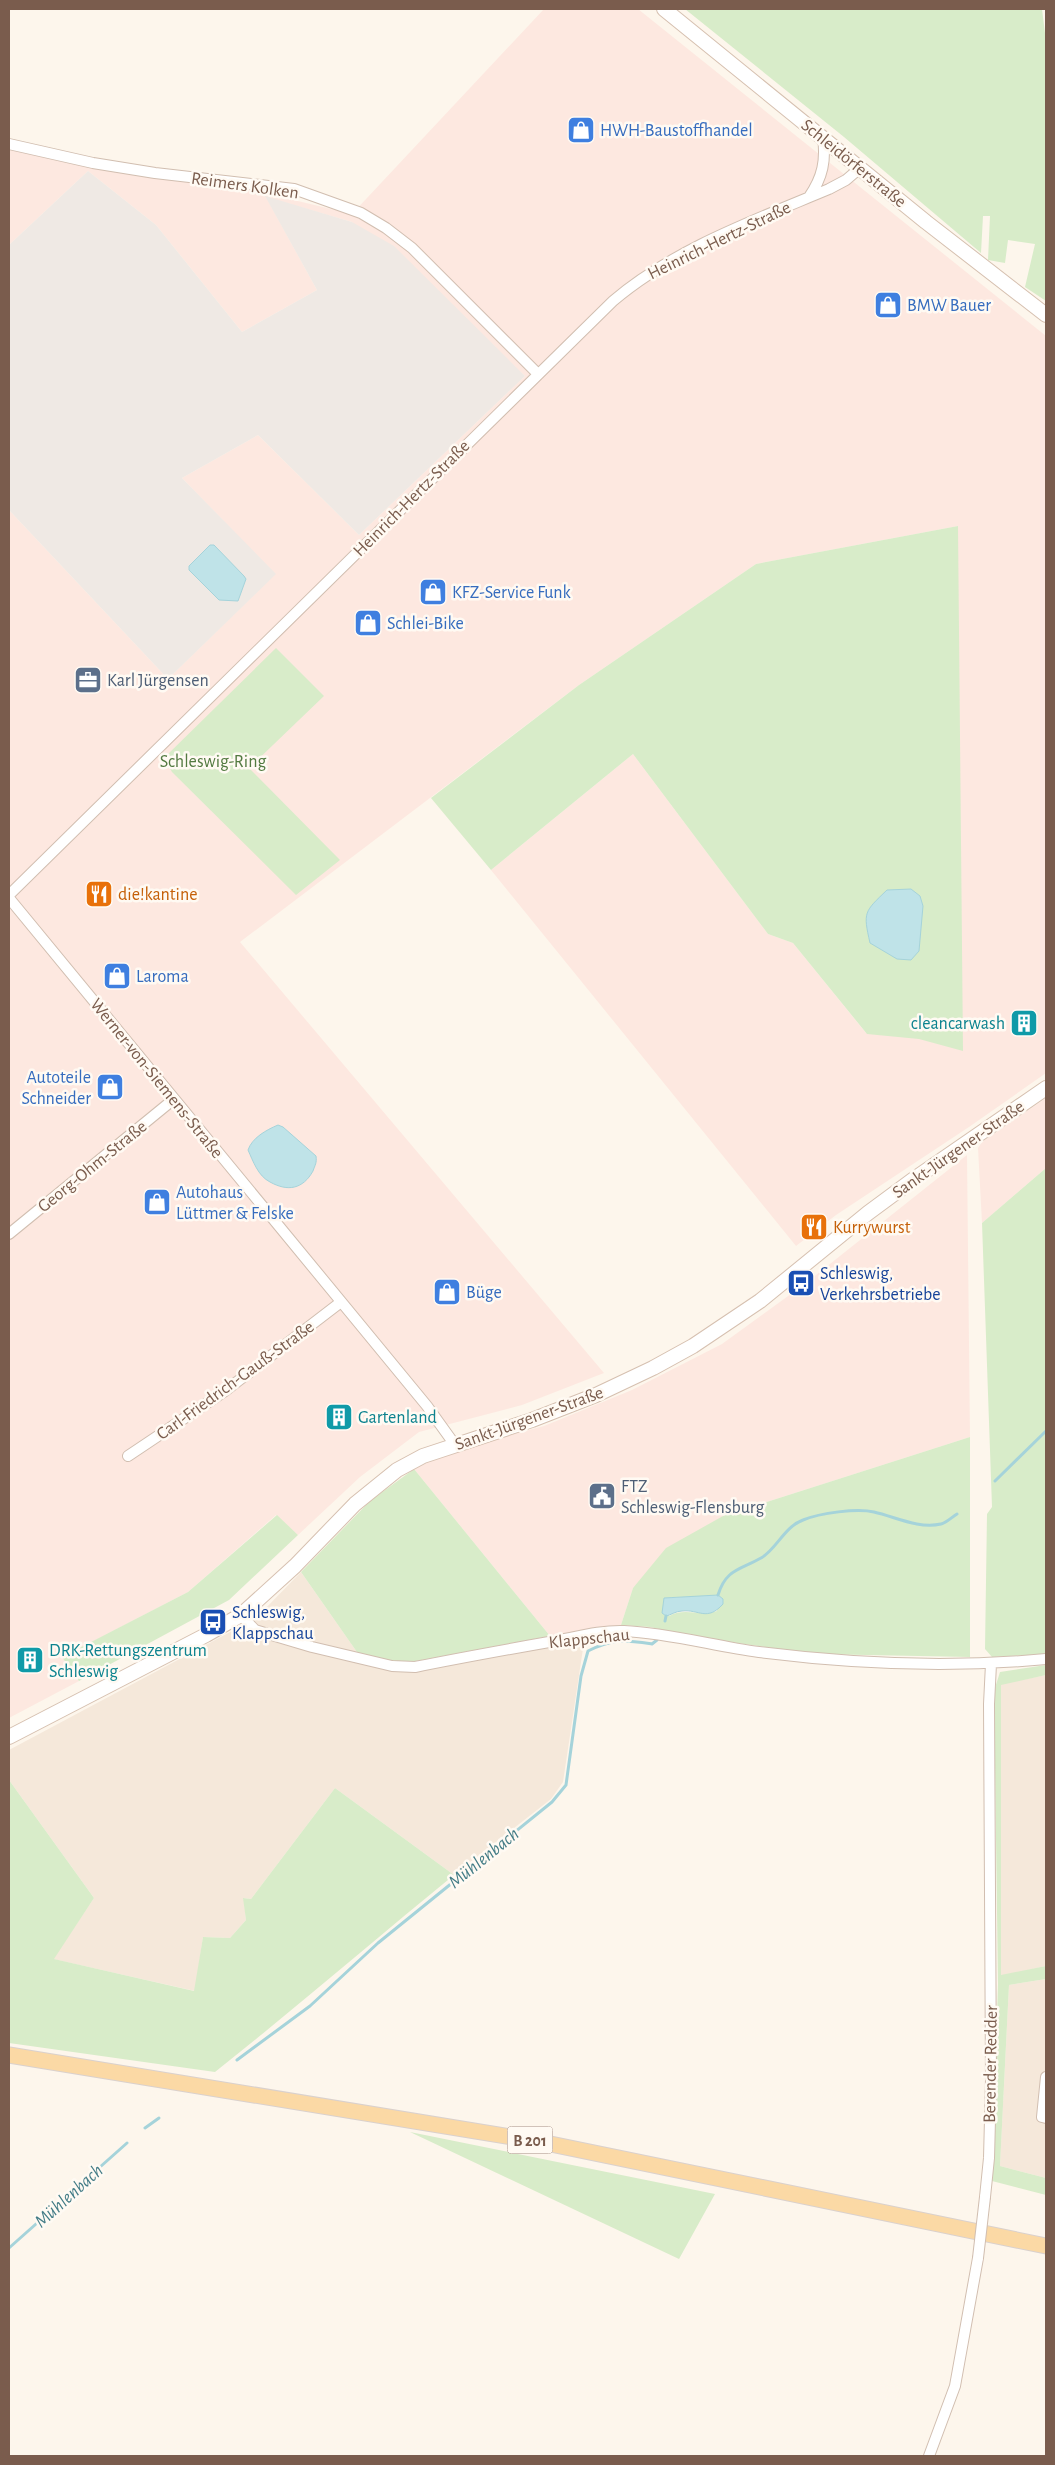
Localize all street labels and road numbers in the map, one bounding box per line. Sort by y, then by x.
street label: Schleidörferstraße [798,116,909,211]
street label: Reimers Kolken [190,170,300,202]
street label: Heinrich-Hertz-Straße [645,199,794,283]
street label: Heinrich-Hertz-Straße [350,437,473,560]
street label: Werner-von-Siemens-Straße [86,995,226,1162]
street label: Sankt-Jürgener-Straße [889,1098,1028,1202]
street label: Georg-Ohm-Straße [35,1117,151,1216]
street label: Carl-Friedrich-Gauß-Straße [154,1318,318,1444]
street label: Sankt-Jürgener-Straße [453,1384,606,1454]
street label: Klappschau [548,1626,631,1652]
street label: Berender Redder [981,2005,1001,2123]
road number: B 201 [508,2126,552,2154]

